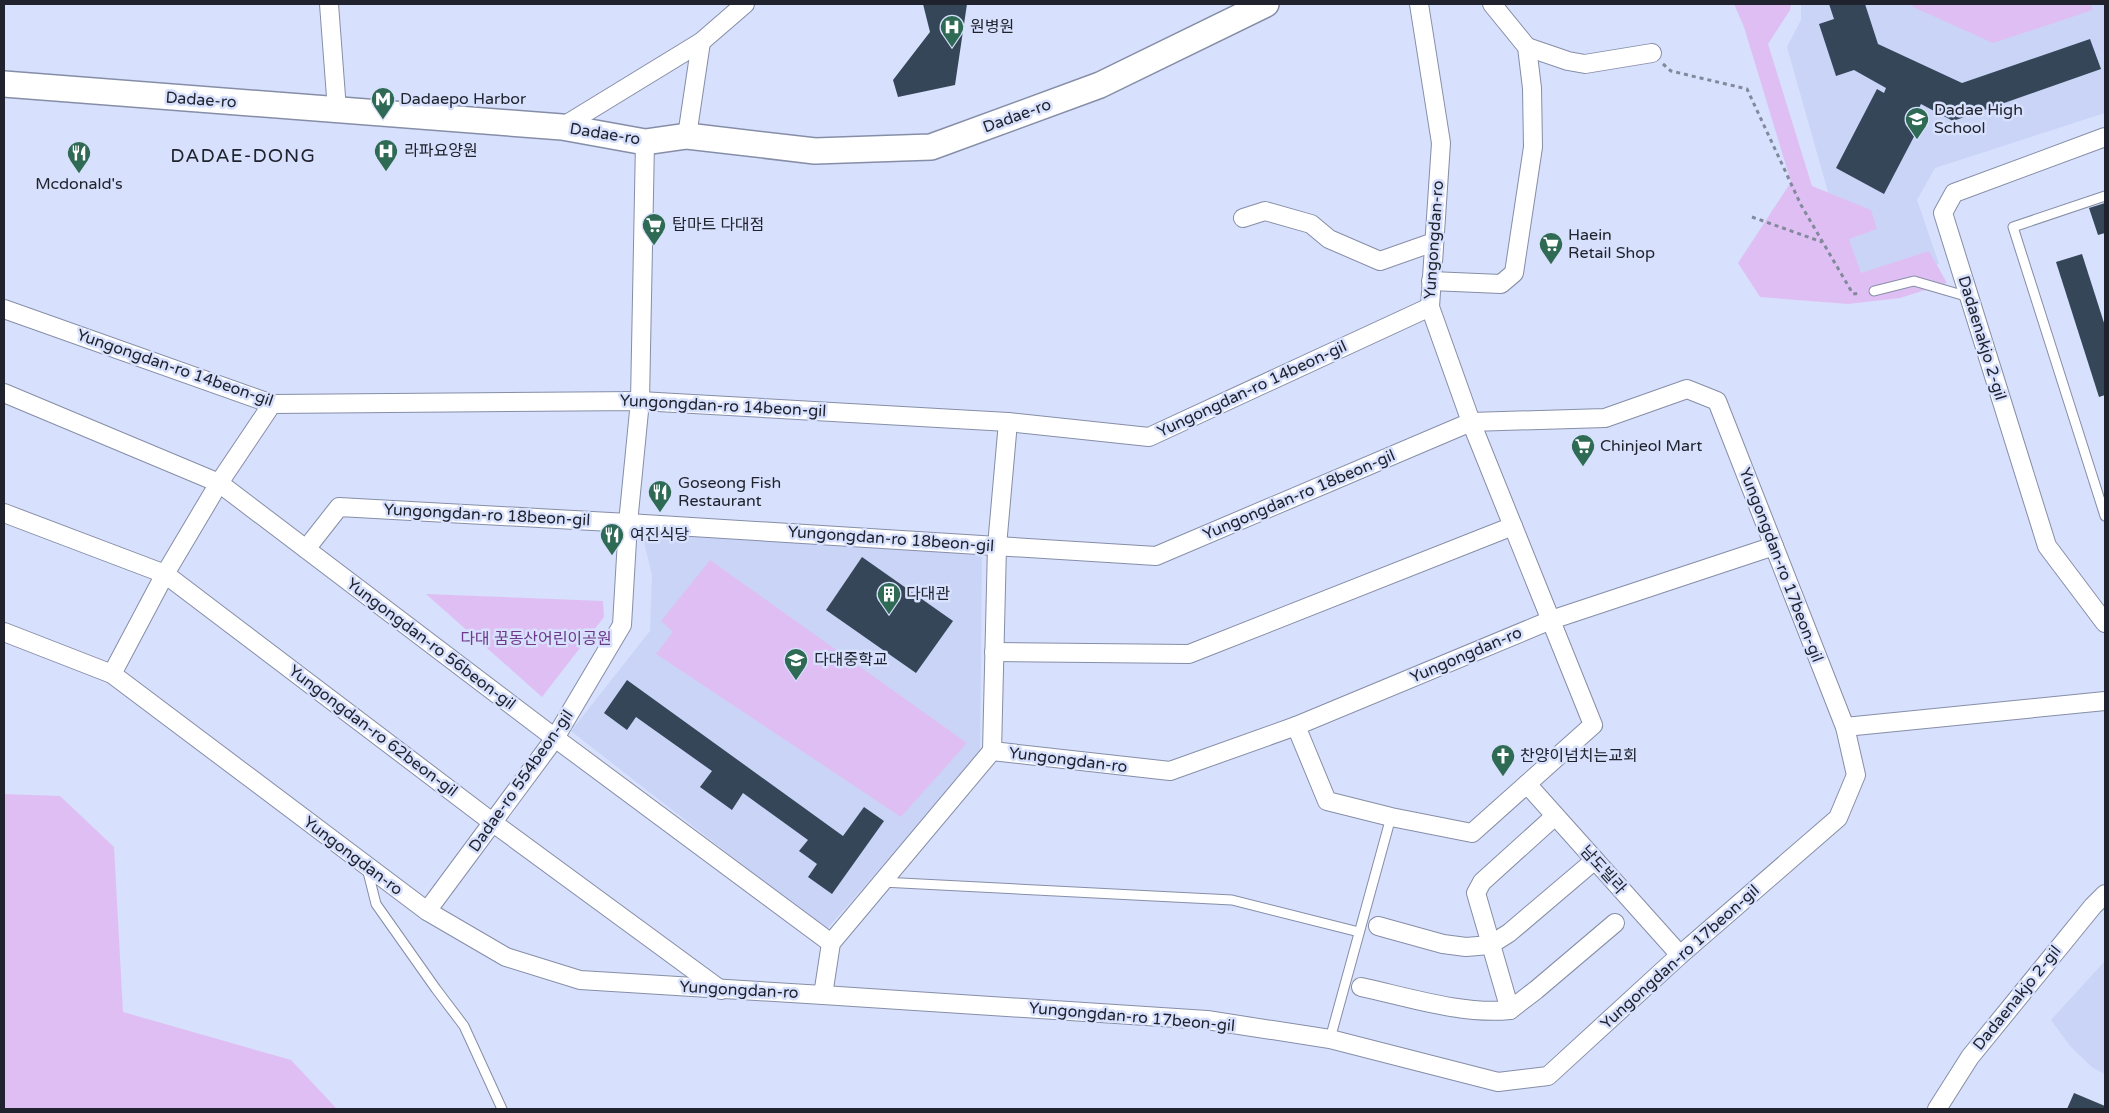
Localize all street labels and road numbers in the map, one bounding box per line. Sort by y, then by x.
street label: Dadae-ro [165,88,237,112]
street label: Dadae-ro [980,94,1054,138]
street label: Dadae-ro [568,119,642,149]
street label: Yungongdan-ro [1420,180,1448,300]
street label: Dadaenakjo 2-gil [1954,273,2010,403]
street label: Yungongdan-ro 14beon-gil [74,325,276,411]
street label: Yungongdan-ro 14beon-gil [1154,336,1350,442]
street label: Yungongdan-ro 14beon-gil [619,391,827,421]
street label: Yungongdan-ro 18beon-gil [1200,445,1398,545]
street label: Yungongdan-ro 17beon-gil [1735,465,1827,665]
street label: Yungongdan-ro 18beon-gil [383,500,591,530]
street label: Yungongdan-ro 18beon-gil [787,522,995,556]
street label: Yungongdan-ro 56beon-gil [342,574,520,714]
street label: Yungongdan-ro [1407,622,1525,688]
street label: Yungongdan-ro 62beon-gil [284,661,462,801]
street label: Dadae-ro 554beon-gil [464,706,578,856]
street label: Yungongdan-ro [1008,743,1128,777]
street label: Yungongdan-ro [299,812,407,900]
street label: 남도빌라 [1576,841,1630,899]
street label: Yungongdan-ro 17beon-gil [1596,880,1764,1034]
street label: Dadaenakjo 2-gil [1969,942,2065,1054]
street label: Yungongdan-ro [679,977,799,1003]
street label: Yungongdan-ro 17beon-gil [1028,998,1236,1036]

